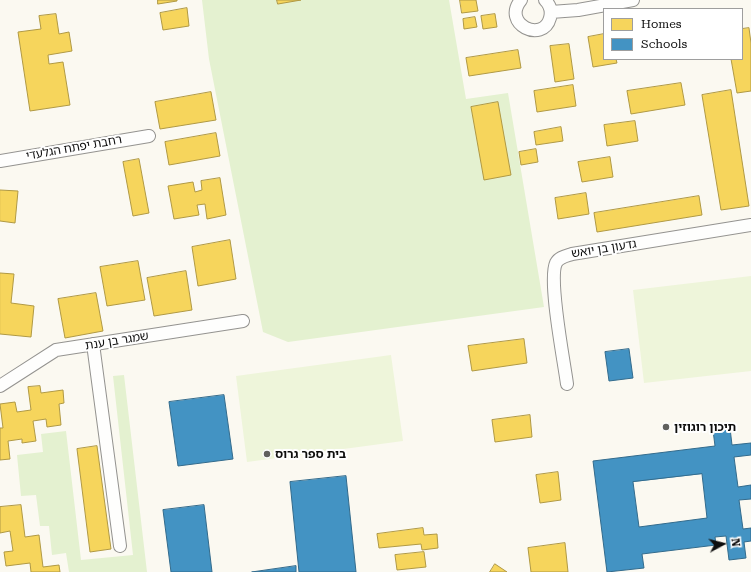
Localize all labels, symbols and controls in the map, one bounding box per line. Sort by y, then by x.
legend [603,8,743,60]
text: Homes [641,17,681,31]
text: Schools [641,37,687,51]
street label: רחבת יפתח הגלעדי [25,132,123,164]
street label: גדעון בן יואש [570,237,638,261]
street label: שמגר בן ענת [84,329,150,353]
place label: תיכון רוגוזין [674,420,736,434]
marker: תיכון רוגוזין [661,422,671,432]
place label: בית ספר גרוס [275,447,346,461]
marker: בית ספר גרוס [262,449,272,459]
north arrow [703,524,743,564]
text: N [728,537,742,547]

